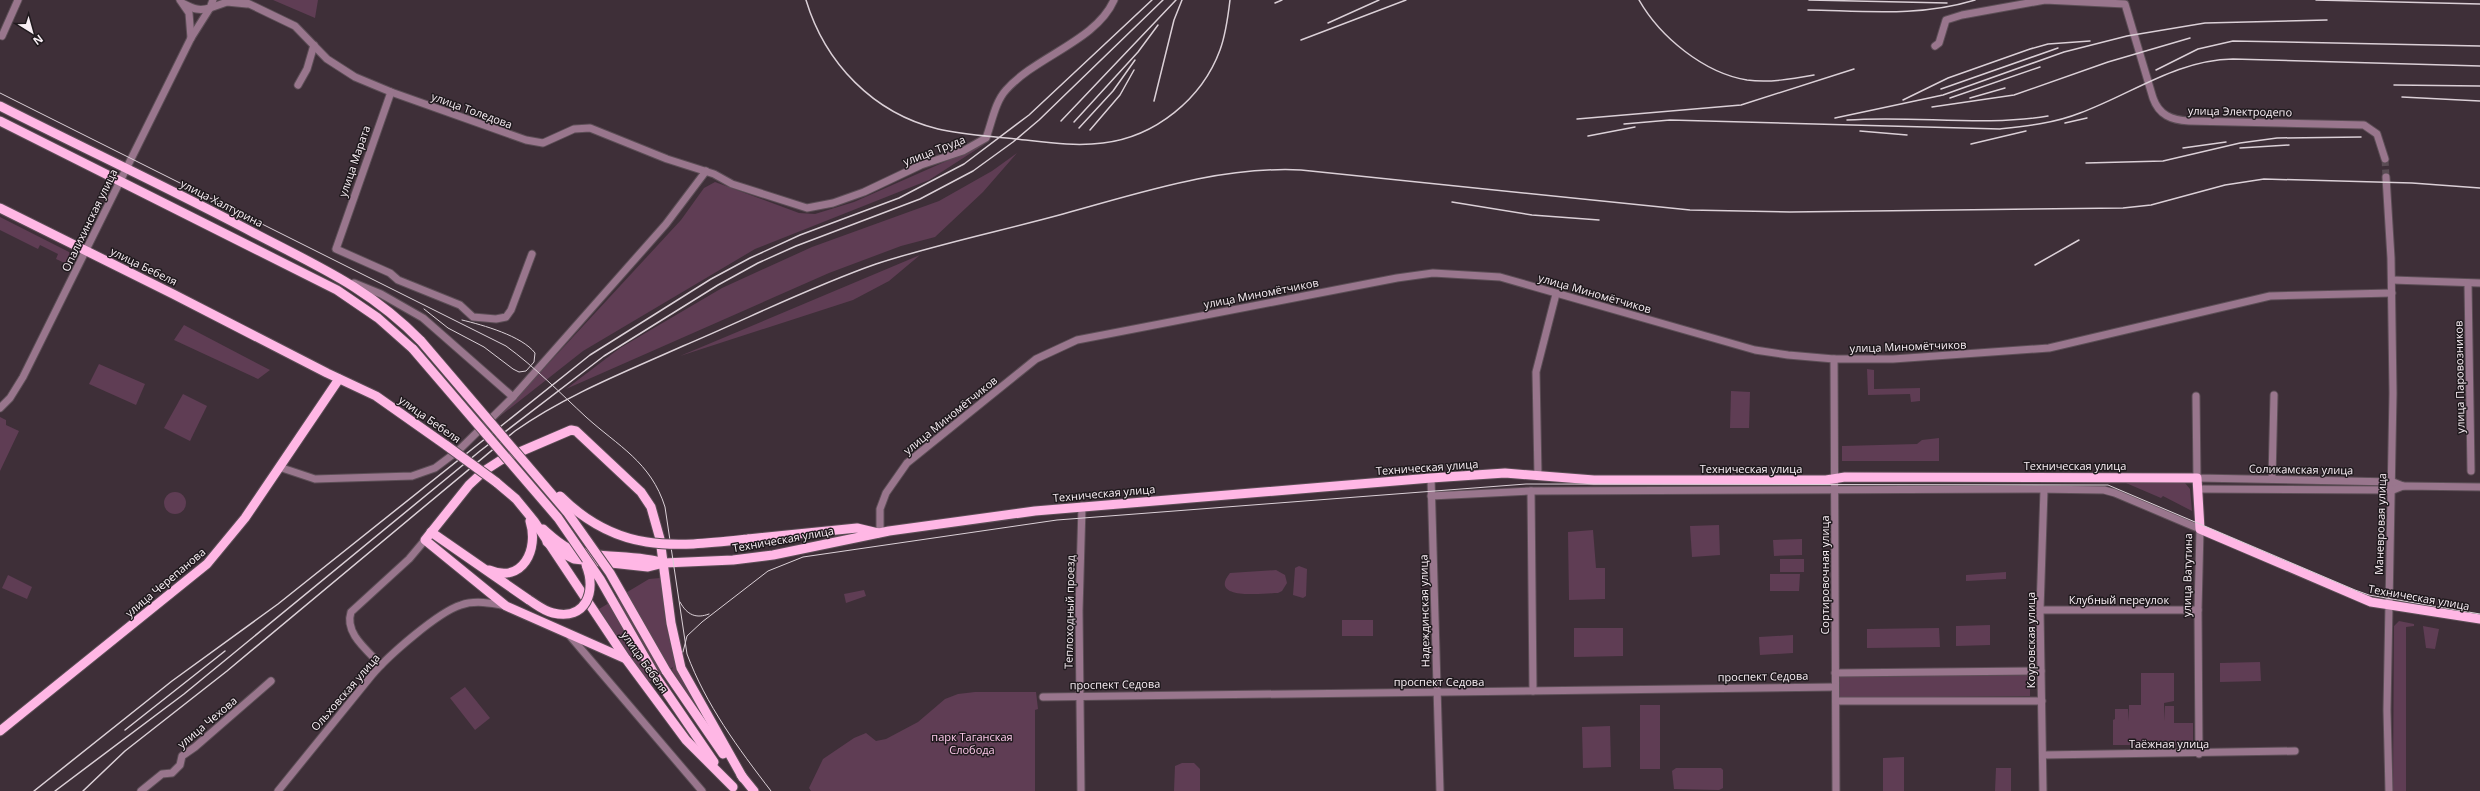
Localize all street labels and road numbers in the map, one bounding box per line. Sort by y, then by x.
street label: улица Толедова [429,88,515,132]
street label: улица Электродепо [2188,103,2293,119]
street label: улица Марата [335,123,373,199]
street label: улица Труда [901,131,967,169]
street label: Опалихинская улица [58,166,120,274]
street label: улица Халтурина [178,176,266,230]
street label: улица Бебеля [108,243,180,289]
street label: улица Миномётчиков [1537,270,1653,316]
street label: улица Миномётчиков [1202,274,1320,312]
street label: улица Паровозников [2451,320,2467,434]
street label: улица Миномётчиков [1849,336,1967,356]
street label: улица Миномётчиков [900,372,1000,458]
street label: улица Бебеля [396,392,464,446]
street label: Техническая улица [1375,456,1479,478]
street label: Техническая улица [2024,458,2126,473]
street label: Техническая улица [1700,461,1802,476]
street label: Соликамская улица [2249,461,2353,477]
street label: Маневровая улица [2371,473,2389,575]
street label: Техническая улица [1052,481,1156,505]
street label: Сортировочная улица [1817,515,1832,635]
street label: Техническая улица [731,523,835,555]
street label: улица Ватутина [2179,533,2195,617]
street label: улица Черепанова [122,544,208,620]
street label: Теплоходный проезд [1061,554,1078,669]
street label: Надеждинская улица [1416,554,1432,668]
street label: Техническая улица [2367,581,2471,613]
street label: Коуровская улица [2023,592,2038,688]
street label: Клубный переулок [2069,592,2169,607]
street label: улица Бебеля [618,628,672,696]
street label: Ольховская улица [307,650,383,734]
street label: проспект Седова [1718,668,1808,684]
street label: проспект Седова [1394,674,1484,689]
street label: проспект Седова [1070,676,1160,692]
street label: улица Чехова [174,693,240,751]
street label: Таёжная улица [2129,736,2209,751]

